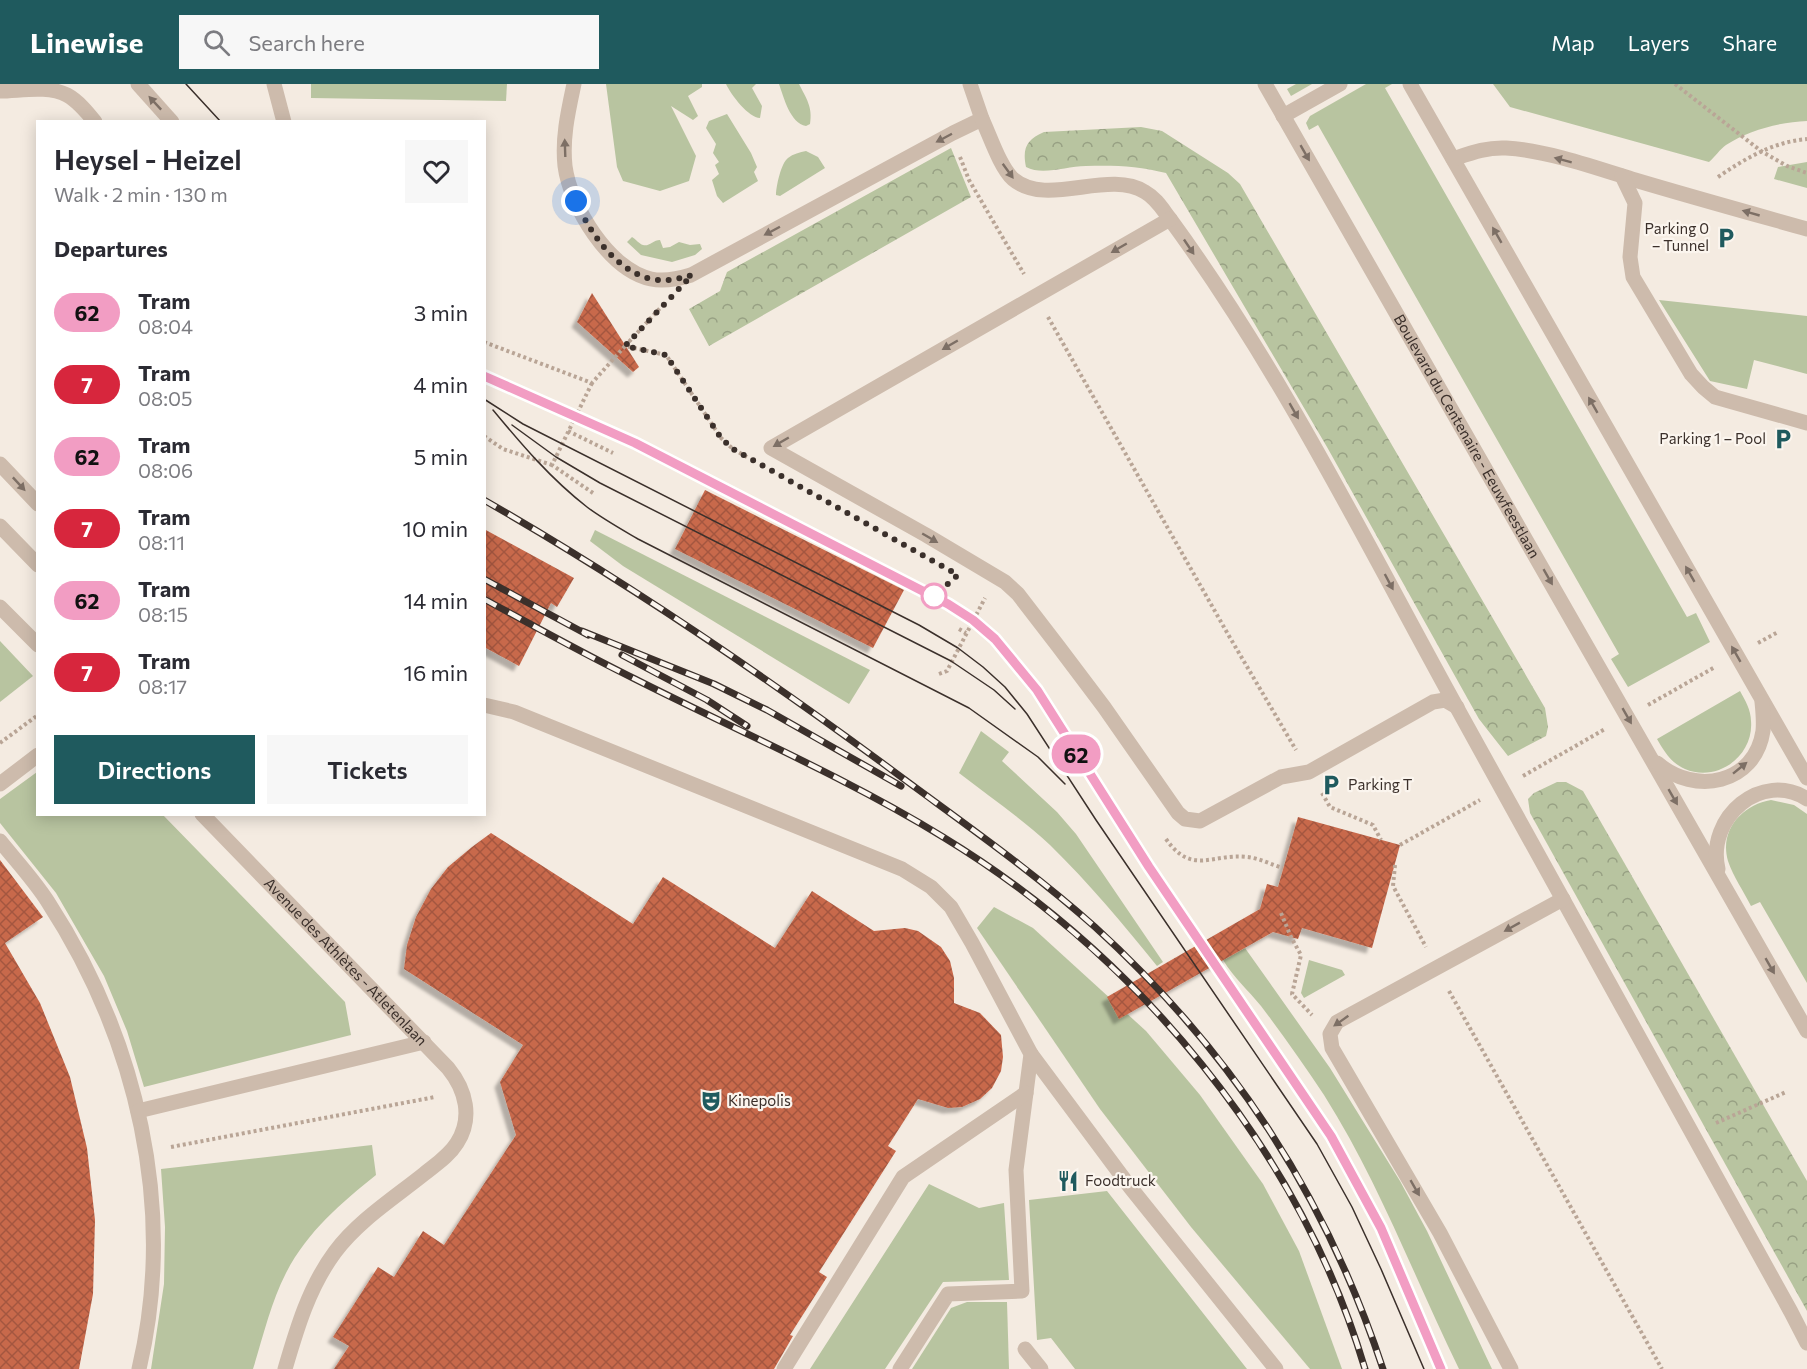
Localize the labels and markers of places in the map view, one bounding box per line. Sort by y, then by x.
place label: Parking 0 – Tunnel [1644,219,1709,254]
parking icon: Parking 0 – Tunnel [1714,226,1738,250]
parking icon: Parking 1 – Pool [1771,427,1795,451]
place label: Parking 1 – Pool [1659,429,1766,447]
unlabelled marker [921,583,947,609]
parking icon: Parking T [1319,773,1343,797]
place label: Parking T [1348,775,1413,793]
theatre icon: Kinepolis [699,1089,723,1113]
place label: Kinepolis [728,1091,791,1109]
restaurant icon: Foodtruck [1056,1169,1080,1193]
place label: Foodtruck [1085,1171,1156,1189]

